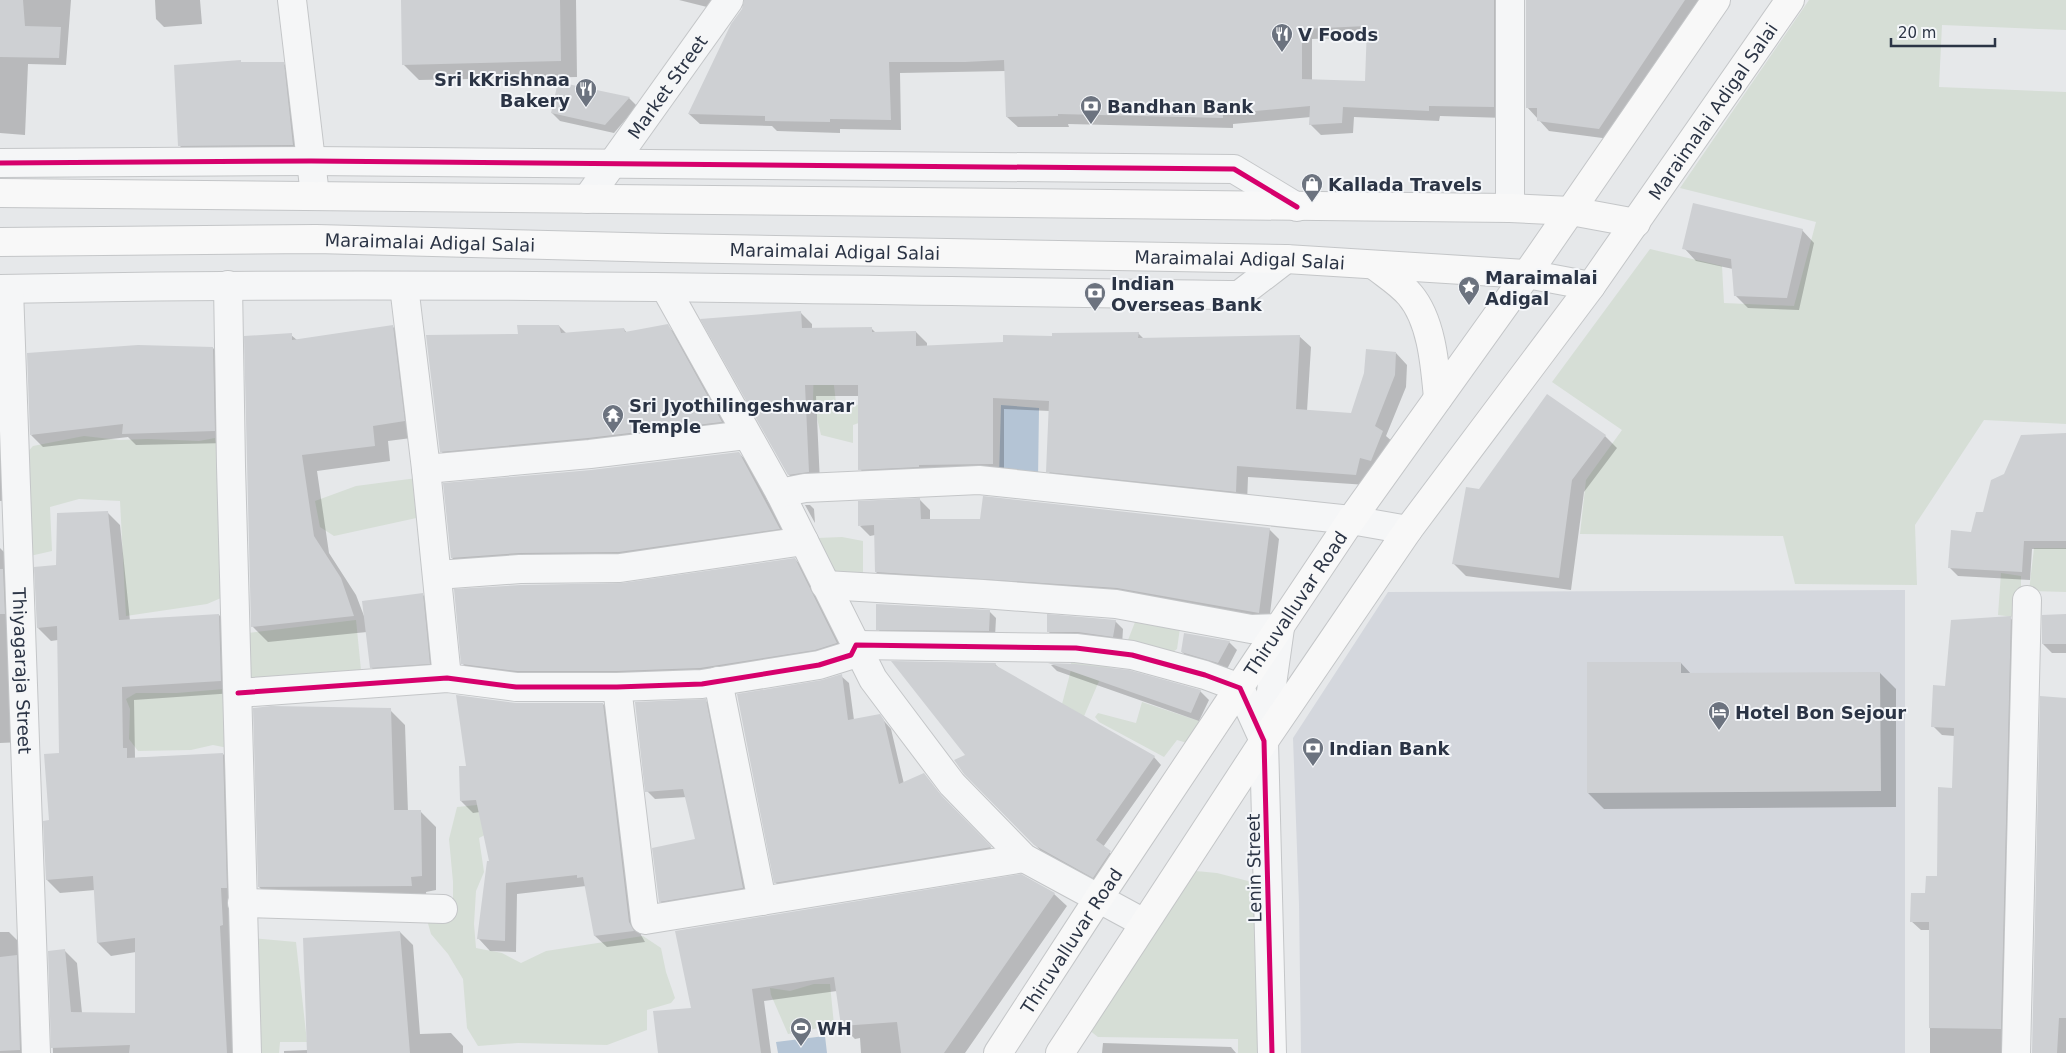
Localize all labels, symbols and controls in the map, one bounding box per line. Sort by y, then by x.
scale bar [1891,15,1995,47]
street label: Maraimalai Adigal Salai [1644,19,1782,203]
restaurant icon: V Foods [1270,22,1294,53]
place label: V Foods [1298,24,1378,45]
text: 20 m [1898,24,1936,42]
street label: Market Street [623,31,711,143]
place label: Sri kKrishnaa Bakery [434,69,570,111]
restaurant icon: Sri kKrishnaa Bakery [574,77,598,108]
bank icon: Bandhan Bank [1079,94,1103,125]
place label: Bandhan Bank [1107,96,1254,117]
shop icon: Kallada Travels [1300,172,1324,203]
place label: Kallada Travels [1328,174,1482,195]
street label: Maraimalai Adigal Salai [324,229,535,255]
street label: Maraimalai Adigal Salai [729,239,940,263]
street label: Maraimalai Adigal Salai [1134,246,1346,273]
place label: Maraimalai Adigal [1485,267,1598,309]
place label: Indian Overseas Bank [1111,273,1263,315]
place icon: Maraimalai Adigal [1457,275,1481,306]
bank icon: Indian Overseas Bank [1083,281,1107,312]
place label: Sri Jyothilingeshwarar Temple [629,395,854,437]
temple icon: Sri Jyothilingeshwarar Temple [601,403,625,434]
street label: Thiruvalluvar Road [1239,527,1351,681]
street label: Thiyagaraja Street [9,586,36,754]
hotel icon: Hotel Bon Sejour [1707,700,1731,731]
place label: Hotel Bon Sejour [1735,702,1906,723]
bank icon: Indian Bank [1301,736,1325,767]
place label: Indian Bank [1329,738,1450,759]
street label: Lenin Street [1243,813,1265,923]
street label: Thiruvalluvar Road [1015,864,1126,1018]
sports icon: WH [789,1016,813,1047]
place label: WH [817,1018,852,1039]

